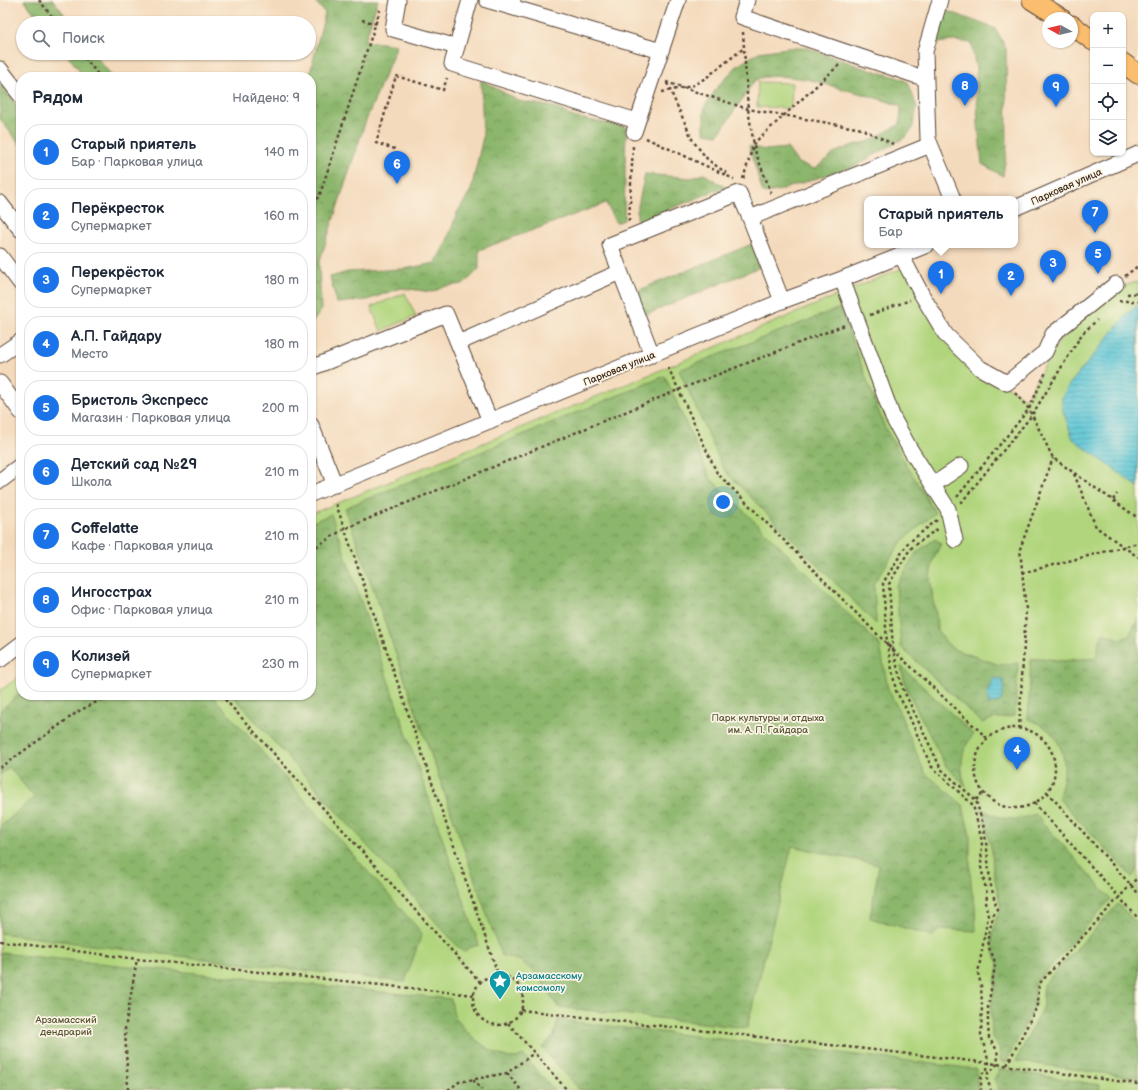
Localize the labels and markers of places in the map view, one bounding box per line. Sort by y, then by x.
pin: 8 [952,73,978,106]
pin: 9 [1043,74,1069,107]
pin: 6 [384,151,410,184]
pin: 7 [1082,200,1108,233]
pin: 5 [1085,241,1111,274]
pin: 3 [1040,250,1066,283]
pin: 1 [928,261,954,294]
pin: 2 [998,263,1024,296]
pin: 4 [1004,737,1030,770]
place icon: Арзамасскому комсомолу [487,968,513,1001]
place label: Арзамасскому комсомолу [515,970,583,994]

